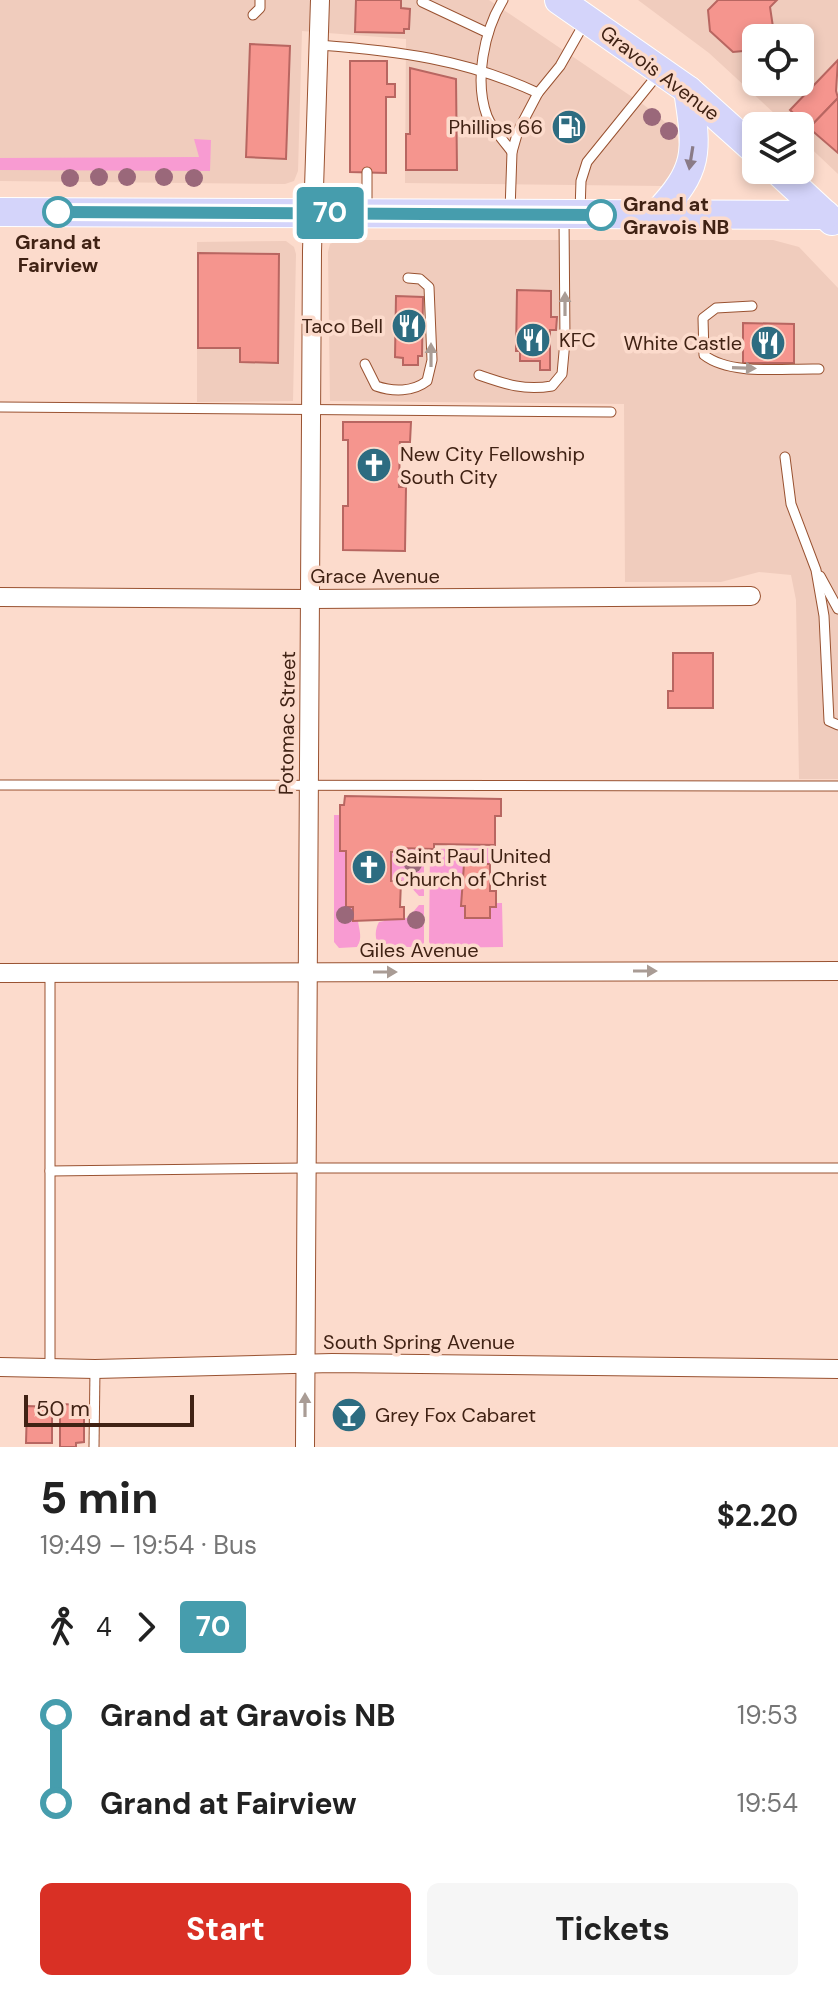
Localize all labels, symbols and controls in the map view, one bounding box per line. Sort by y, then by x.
street label: Gravois Avenue [595,20,725,126]
map controls [742,24,814,184]
button: locate [742,24,814,96]
fuel station icon: Phillips 66 [550,108,588,146]
button: layers [742,112,814,184]
place label: Phillips 66 [448,114,543,140]
one-way arrow [685,145,697,170]
line badge: 70 [294,187,366,239]
place label: Grand at Gravois NB [623,191,729,240]
text: 70 [313,194,347,231]
marker: Grand at Fairview [43,197,73,227]
marker: Grand at Gravois NB [586,200,616,230]
place label: Grand at Fairview [15,229,101,278]
one-way arrow [559,291,571,316]
restaurant icon: Taco Bell [390,307,428,345]
place label: Taco Bell [301,313,383,339]
restaurant icon: KFC [514,321,552,359]
restaurant icon: White Castle [749,324,787,362]
place label: KFC [559,327,596,353]
place label: White Castle [624,330,742,356]
one-way arrow [425,341,437,367]
one-way arrow [732,361,757,374]
place label: New City Fellowship South City [400,441,585,490]
church icon: New City Fellowship South City [355,446,393,484]
street label: Grace Avenue [310,563,440,589]
street label: Potomac Street [273,651,301,795]
place label: Saint Paul United Church of Christ [395,843,551,892]
church icon: Saint Paul United Church of Christ [350,848,388,886]
street label: Giles Avenue [359,937,479,963]
one-way arrow [633,965,658,977]
one-way arrow [373,966,398,978]
street label: South Spring Avenue [323,1329,515,1355]
scale bar [24,1391,194,1427]
one-way arrow [299,1392,311,1417]
text: 50 m [36,1394,90,1423]
bar icon: Grey Fox Cabaret [330,1396,368,1434]
place label: Grey Fox Cabaret [375,1402,536,1428]
text: 5 min [40,1469,158,1527]
text: $2.20 [717,1496,798,1535]
text: 19:49 – 19:54 · Bus [40,1528,257,1562]
icon: walk [40,1605,84,1649]
icon: forward [124,1605,168,1649]
text: 70 [196,1608,230,1645]
text: 4 [96,1610,112,1644]
text: Grand at Gravois NB [100,1696,395,1735]
text: 19:53 [737,1698,798,1732]
text: Grand at Fairview [100,1784,357,1823]
text: 19:54 [737,1786,798,1820]
button: Start [40,1883,411,1975]
button: Tickets [427,1883,798,1975]

